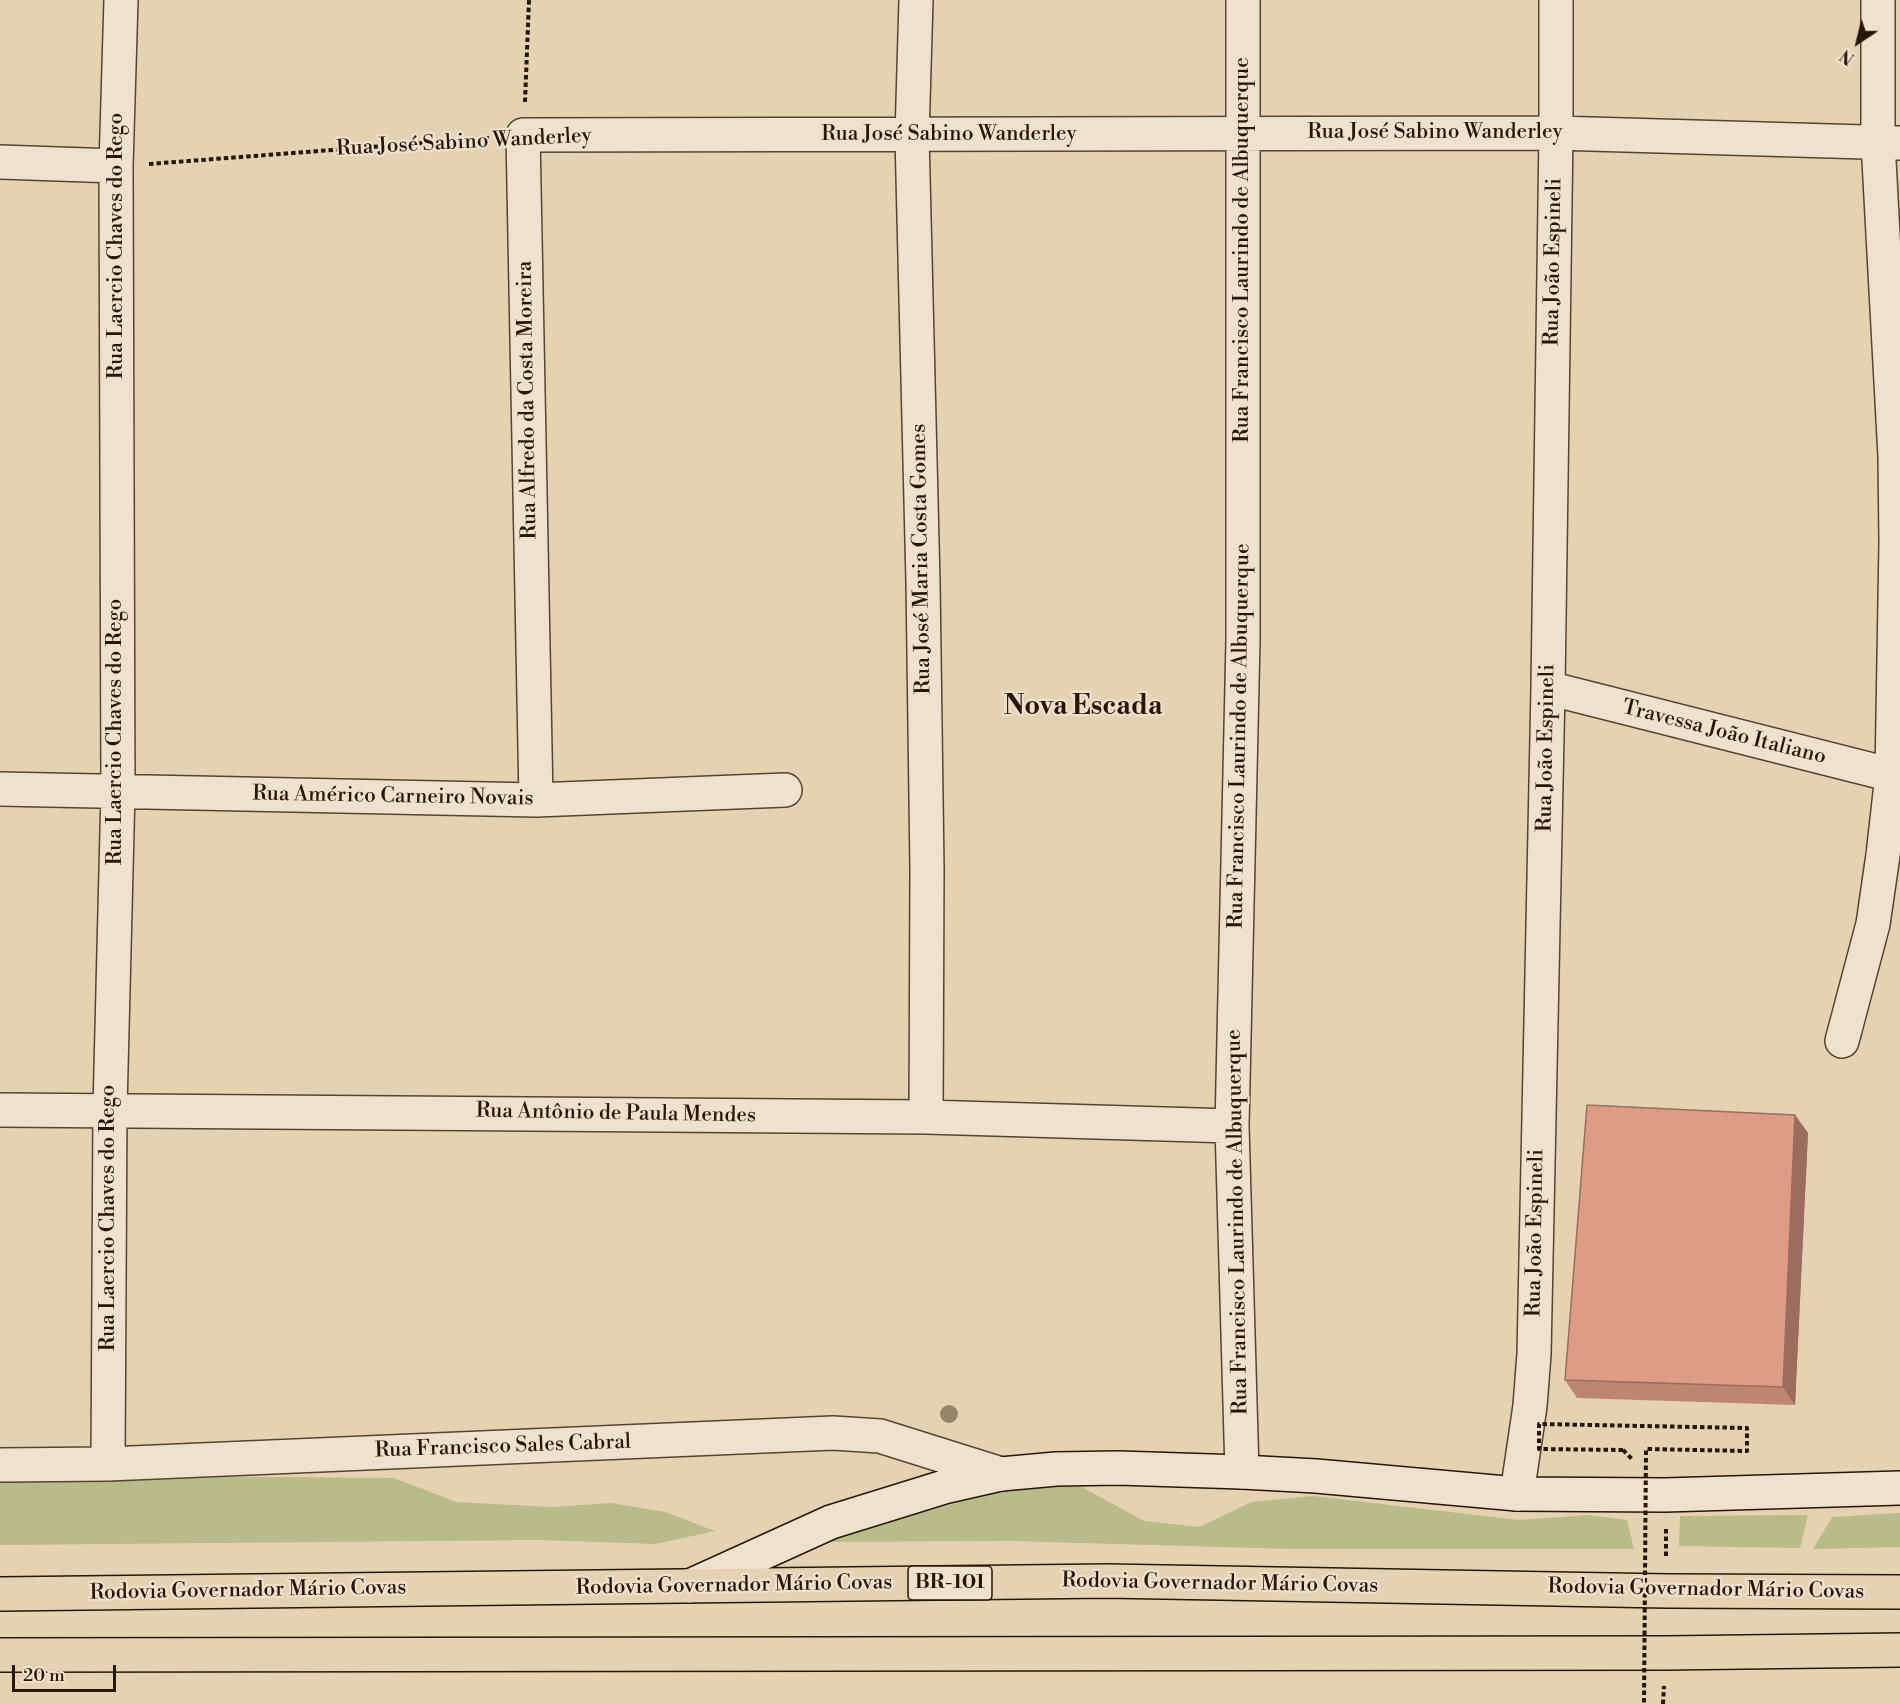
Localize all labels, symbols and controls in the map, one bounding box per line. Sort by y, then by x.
north arrow [1828,12,1888,72]
text: N [1837,45,1859,69]
street label: Rua Francisco Laurindo de Albuquerque [1230,57,1256,443]
street label: Rua Laercio Chaves do Rego [104,113,130,379]
street label: Rua José Sabino Wanderley [1307,120,1563,146]
street label: Rua José Sabino Wanderley [821,122,1077,148]
street label: Rua José Sabino Wanderley [336,124,592,162]
street label: Rua João Espineli [1540,178,1568,346]
street label: Rua Alfredo da Costa Moreira [513,260,543,540]
street label: Rua José Maria Costa Gomes [907,423,937,695]
street label: Rua Francisco Laurindo de Albuquerque [1224,543,1256,929]
street label: Rua Laercio Chaves do Rego [103,599,129,865]
street label: Rua João Espineli [1533,664,1561,832]
district label: Nova Escada [1003,692,1163,724]
street label: Travessa João Italiano [1619,695,1829,771]
street label: Rua Américo Carneiro Novais [252,782,534,812]
street label: Rua Francisco Laurindo de Albuquerque [1222,1029,1254,1415]
street label: Rua Laercio Chaves do Rego [96,1085,122,1351]
street label: Rua Antônio de Paula Mendes [476,1099,756,1129]
street label: Rua João Espineli [1522,1149,1550,1317]
street label: Rua Francisco Sales Cabral [374,1430,632,1464]
road number: BR-101 [908,1566,992,1600]
street label: Rodovia Governador Mário Covas [1061,1569,1379,1599]
street label: Rodovia Governador Mário Covas [575,1571,893,1601]
street label: Rodovia Governador Mário Covas [1547,1575,1865,1605]
street label: Rodovia Governador Mário Covas [89,1576,407,1606]
scale bar [15,1653,118,1691]
text: 20 m [23,1664,65,1687]

